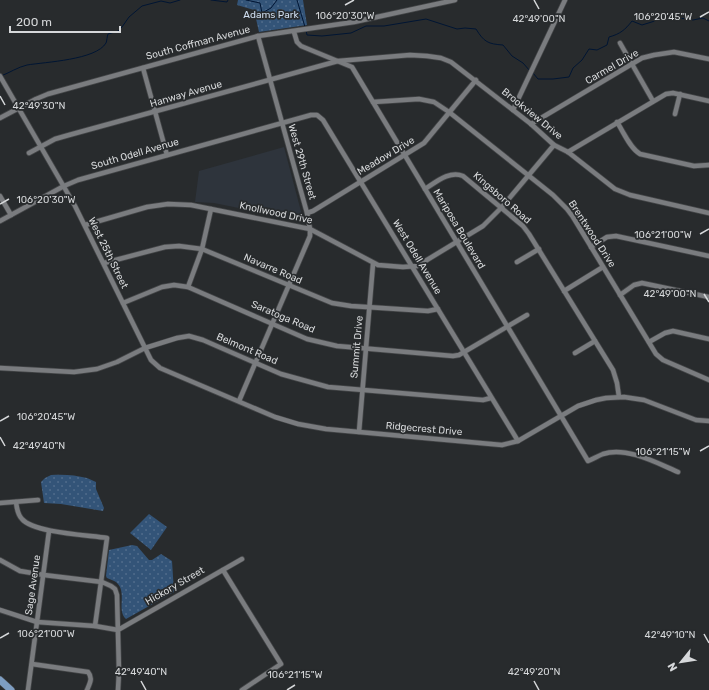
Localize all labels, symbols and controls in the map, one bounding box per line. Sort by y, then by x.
scale bar [10,8,120,34]
park label: Adams Park [243,9,300,21]
text: 106°20'30"W [315,10,375,22]
text: 106°20'45"W [634,11,692,23]
text: 42°49'00"N [512,13,566,25]
text: 200 m [16,15,52,29]
street label: South Coffman Avenue [145,23,252,63]
street label: Carmel Drive [583,47,641,87]
street label: Hanway Avenue [149,78,224,110]
street label: Brookview Drive [499,86,565,142]
text: 42°49'30"N [13,100,65,112]
street label: West 29th Street [285,123,319,201]
street label: Meadow Drive [355,134,417,178]
street label: South Odell Avenue [90,136,181,172]
street label: Kingsboro Road [471,170,533,226]
street label: Mariposa Boulevard [430,187,488,271]
text: 106°20'30"W [16,194,76,206]
street label: Brentwood Drive [566,198,618,270]
street label: Knollwood Drive [238,199,314,227]
street label: West 25th Street [86,215,131,291]
street label: West Odell Avenue [390,217,444,297]
text: 106°21'00"W [634,229,692,241]
street label: Navarre Road [242,251,304,287]
text: 42°49'00"N [643,288,697,300]
street label: Saratoga Road [249,298,317,336]
street label: Summit Drive [348,315,366,379]
street label: Belmont Road [215,331,279,367]
text: 106°20'45"W [17,411,75,423]
street label: Ridgecrest Drive [385,420,463,438]
text: 42°49'40"N [13,440,65,452]
text: 106°21'15"W [636,446,690,458]
street label: Sage Avenue [23,554,43,616]
street label: Hickory Street [143,564,207,608]
text: 106°21'00"W [17,628,75,640]
text: 42°49'10"N [644,629,696,641]
north arrow [661,642,701,682]
text: N [665,660,680,673]
text: 42°49'40"N [115,666,167,678]
text: 42°49'20"N [508,666,560,678]
text: 106°21'15"W [268,669,322,681]

